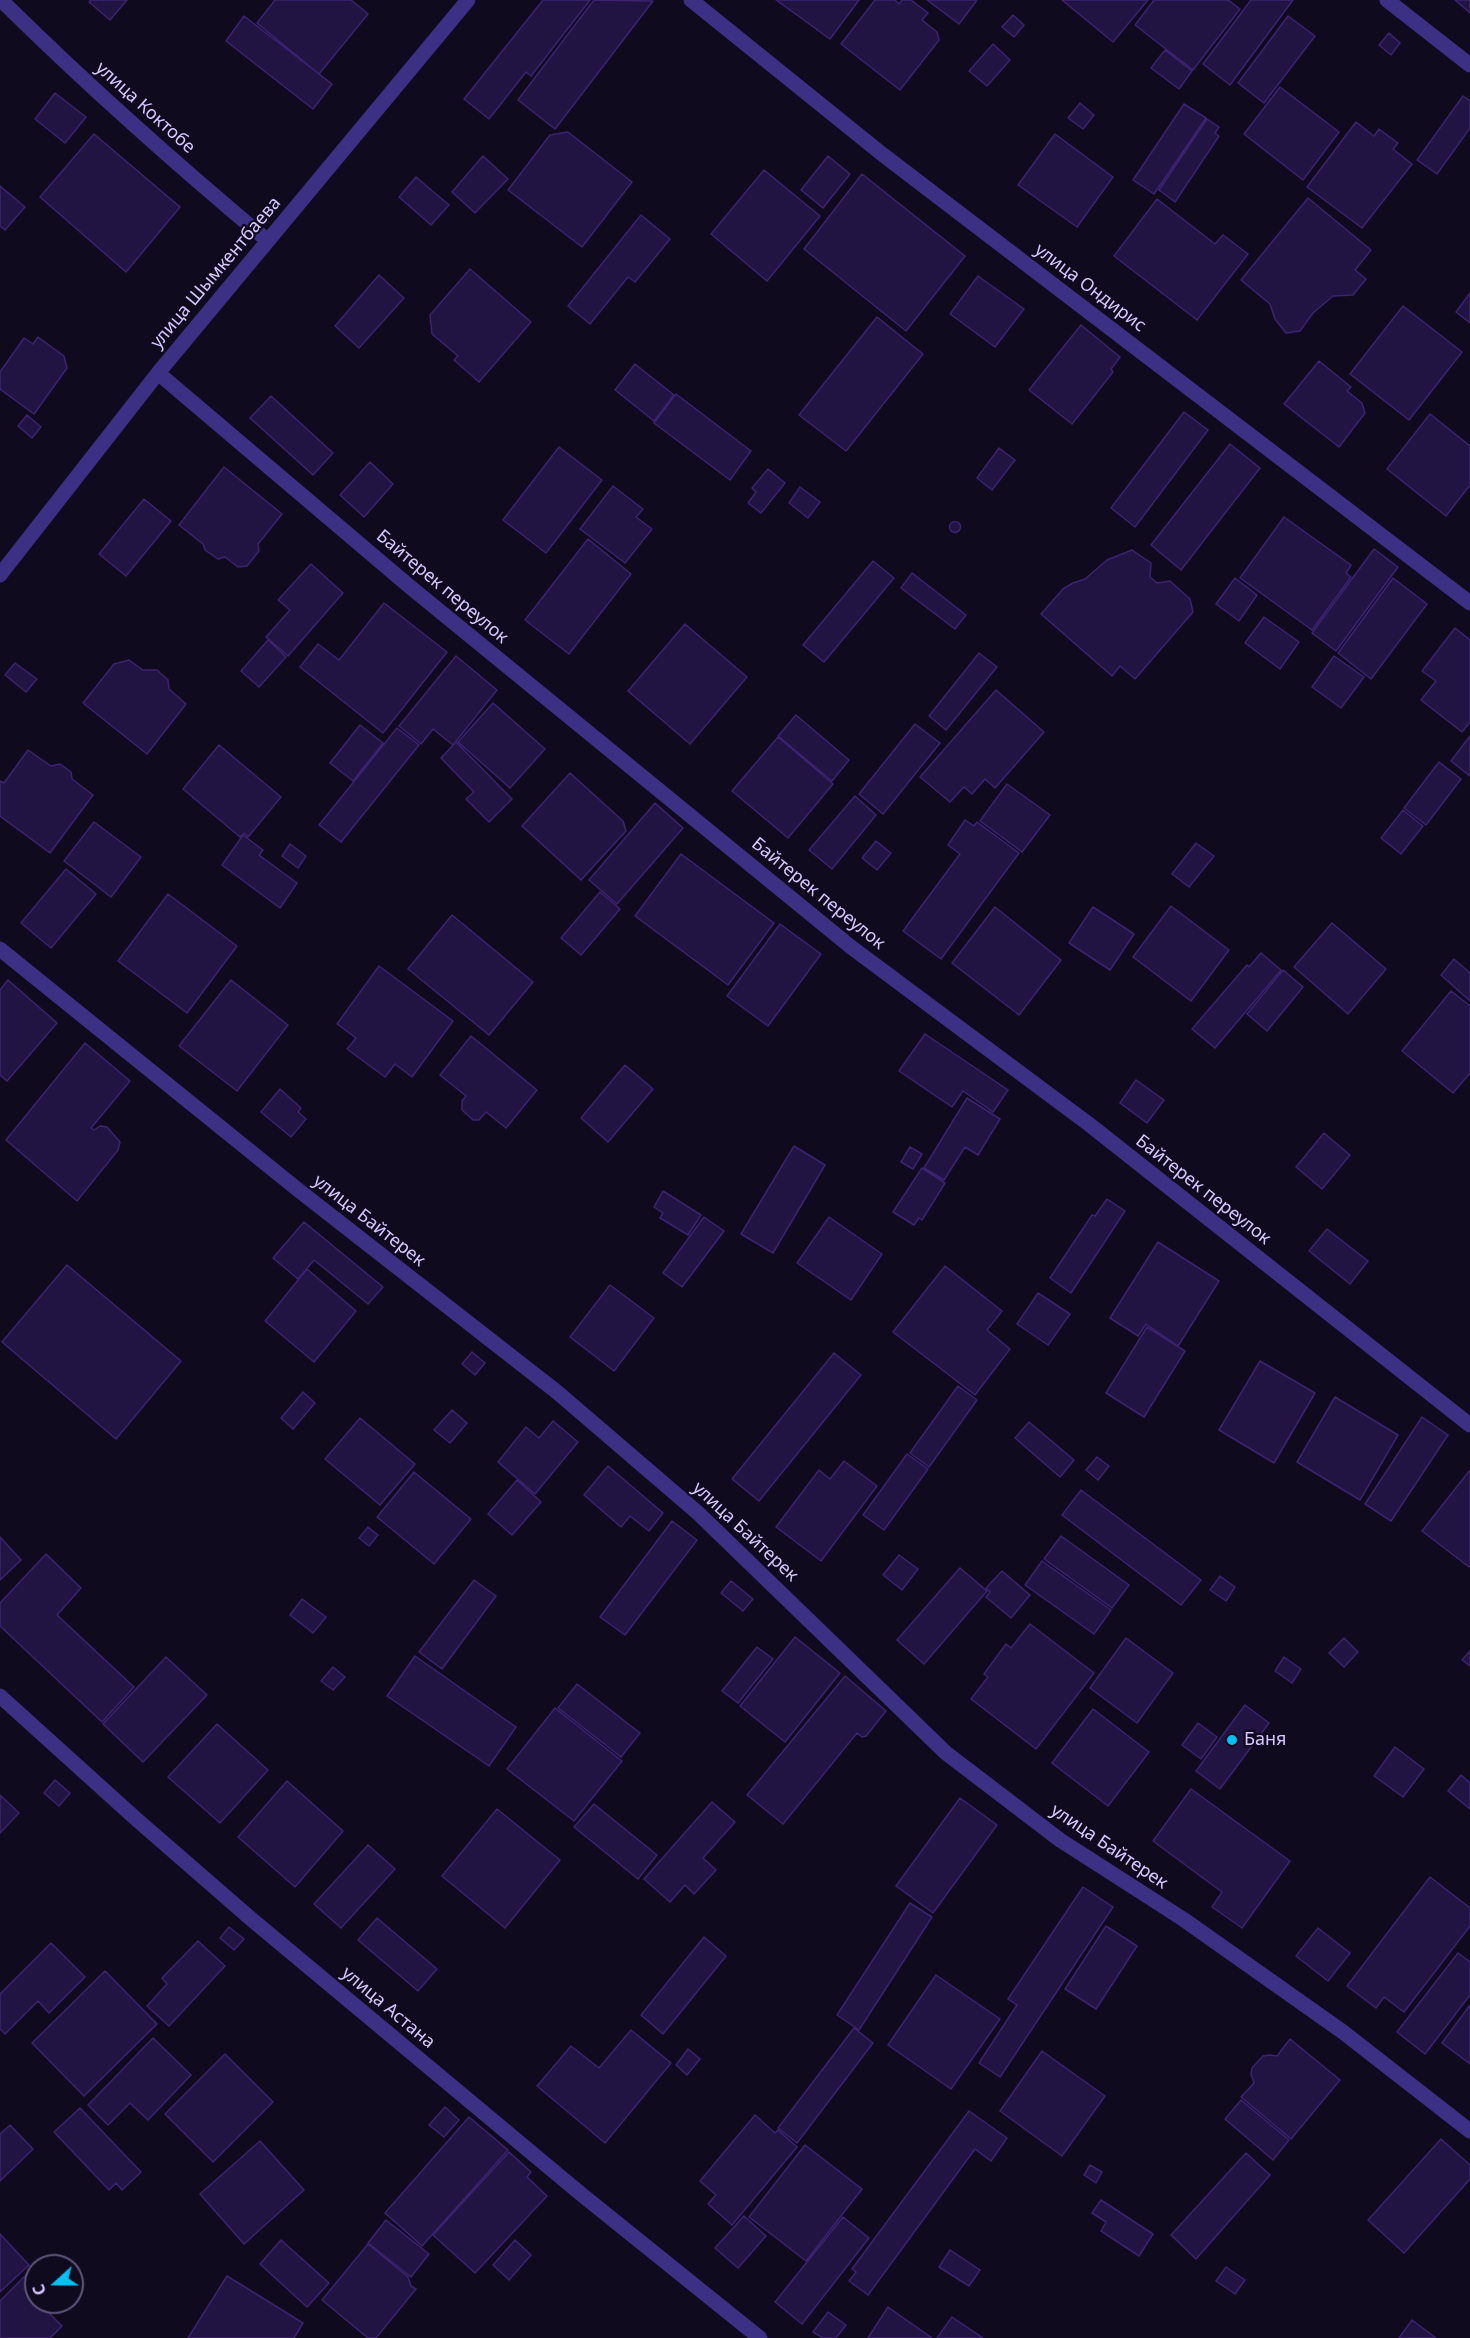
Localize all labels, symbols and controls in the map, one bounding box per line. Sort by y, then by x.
street label: улица Коктобе [91,58,199,158]
street label: улица Шымкентбаева [146,193,286,353]
street label: улица Ондирис [1030,239,1150,337]
street label: Байтерек переулок [372,525,512,649]
street label: Байтерек переулок [747,833,889,955]
street label: Байтерек переулок [1131,1130,1275,1250]
street label: улица Байтерек [309,1170,429,1272]
street label: улица Байтерек [688,1478,802,1586]
place label: Баня [1244,1729,1286,1751]
marker: Баня [1225,1733,1239,1747]
street label: улица Байтерек [1046,1800,1172,1894]
street label: улица Астана [337,1963,439,2053]
north arrow [24,2254,84,2314]
text: С [27,2281,51,2299]

